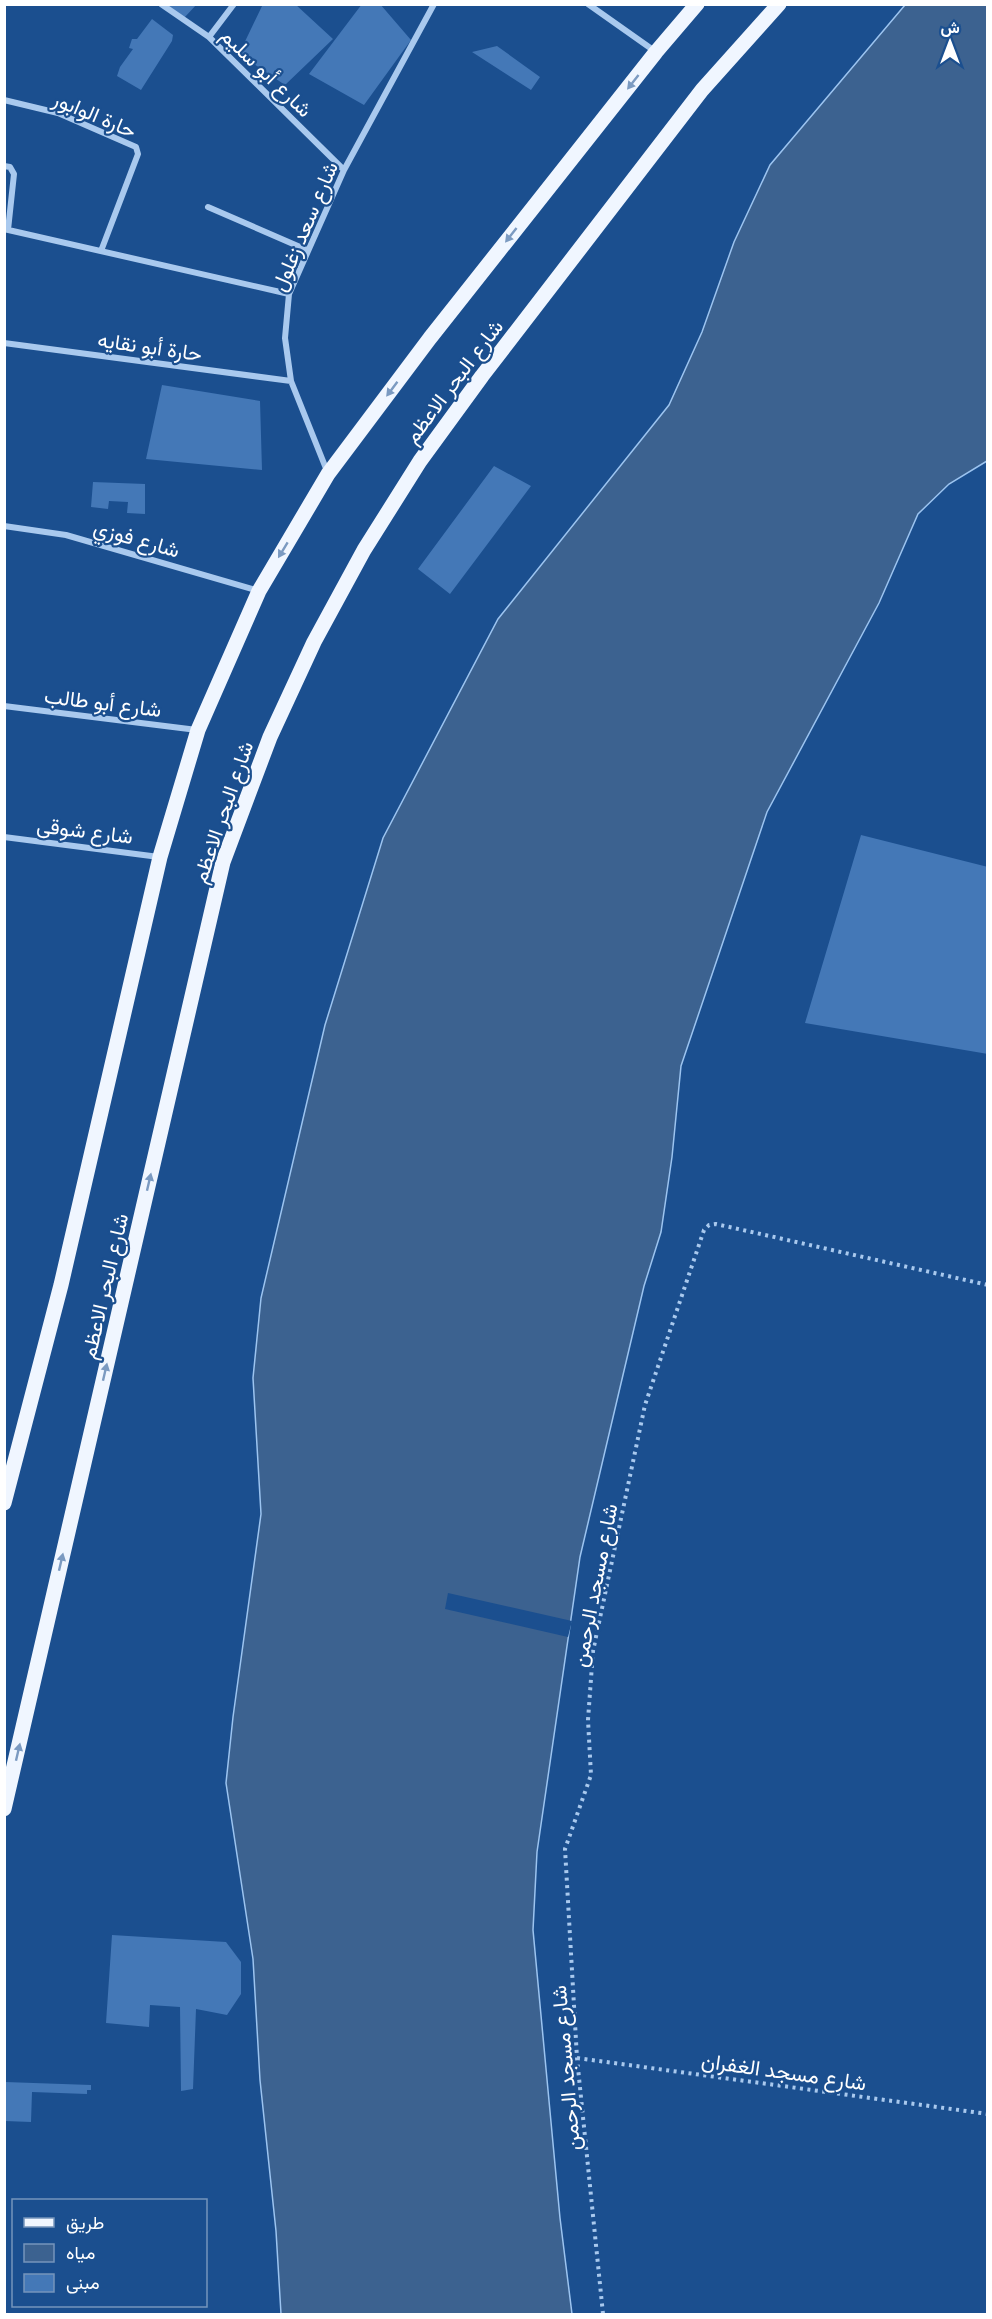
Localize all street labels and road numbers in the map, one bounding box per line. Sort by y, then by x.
street label: شارع أبو سليم [214,22,318,124]
street label: حارة الوابور [48,84,141,144]
street label: شارع سعد زغلول [265,157,345,296]
street label: شارع البحر الاعظم [398,314,510,449]
street label: حارة أبو نقايه [96,326,204,367]
street label: شارع فوزي [90,513,183,567]
street label: شارع أبو طالب [43,682,163,724]
street label: شارع البحر الاعظم [186,738,260,887]
street label: شارع شوقى [35,811,135,851]
street label: شارع البحر الاعظم [75,1211,135,1362]
street label: شارع مسجد الرحمن [565,1501,625,1669]
street label: شارع مسجد الرحمن [545,1984,587,2152]
street label: شارع مسجد الغفران [700,2047,868,2097]

